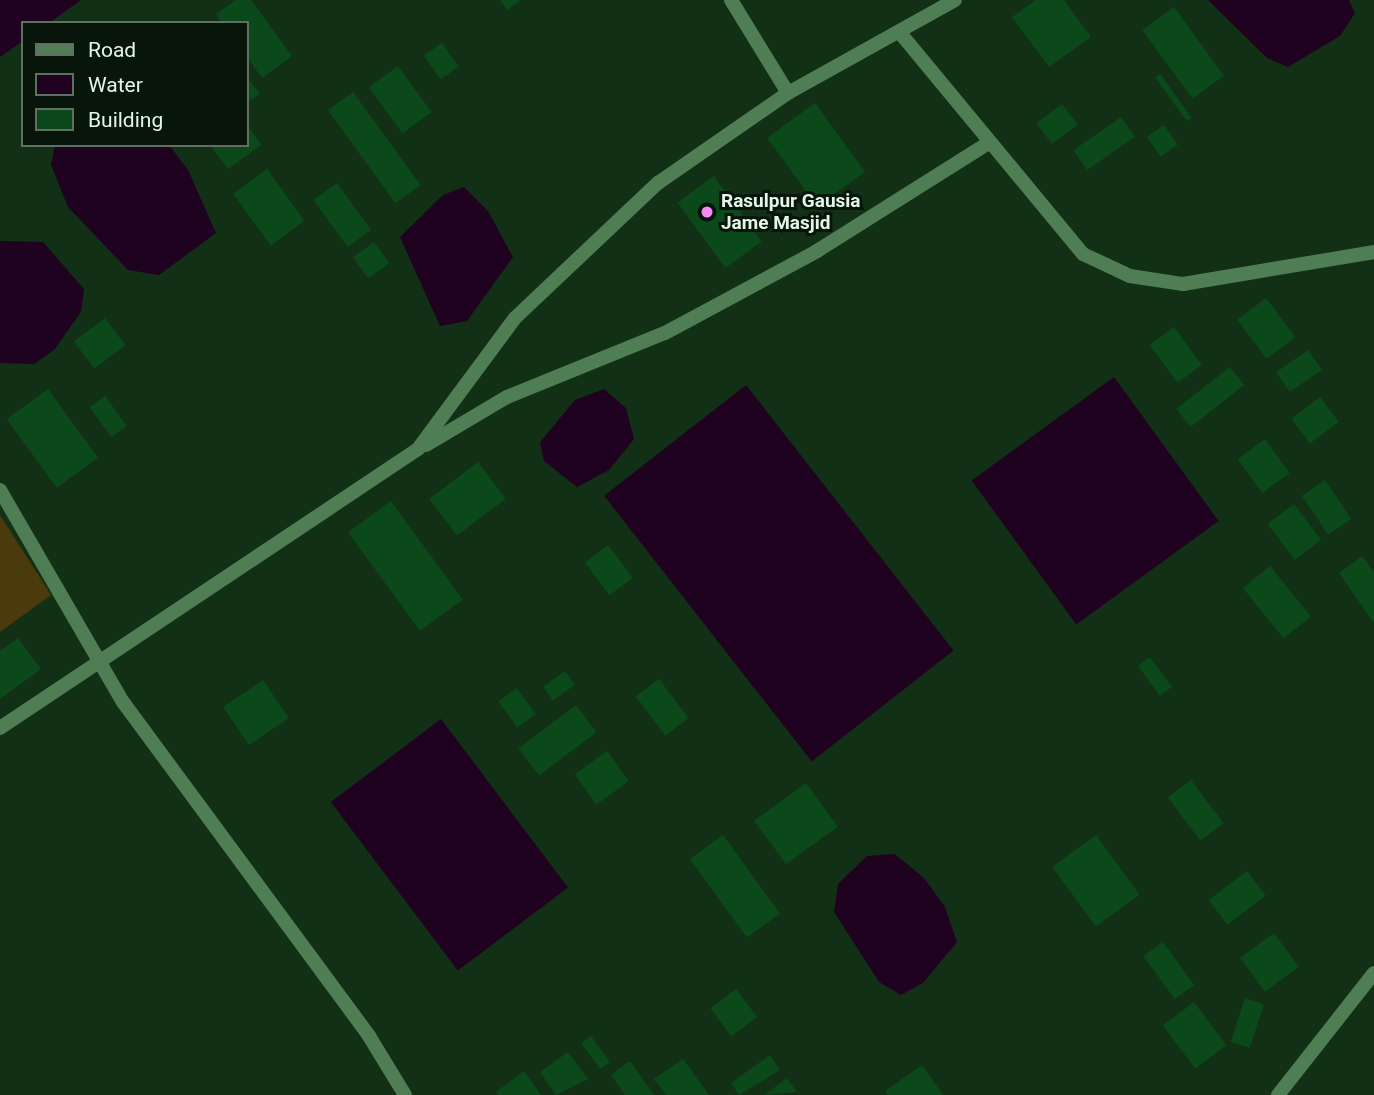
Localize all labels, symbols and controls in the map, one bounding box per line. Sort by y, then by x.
legend [21,21,248,147]
text: Road [88,38,136,62]
text: Water [88,73,143,97]
text: Building [88,108,163,132]
place label: Rasulpur Gausia Jame Masjid [721,190,860,234]
marker: Rasulpur Gausia Jame Masjid [699,204,715,220]

